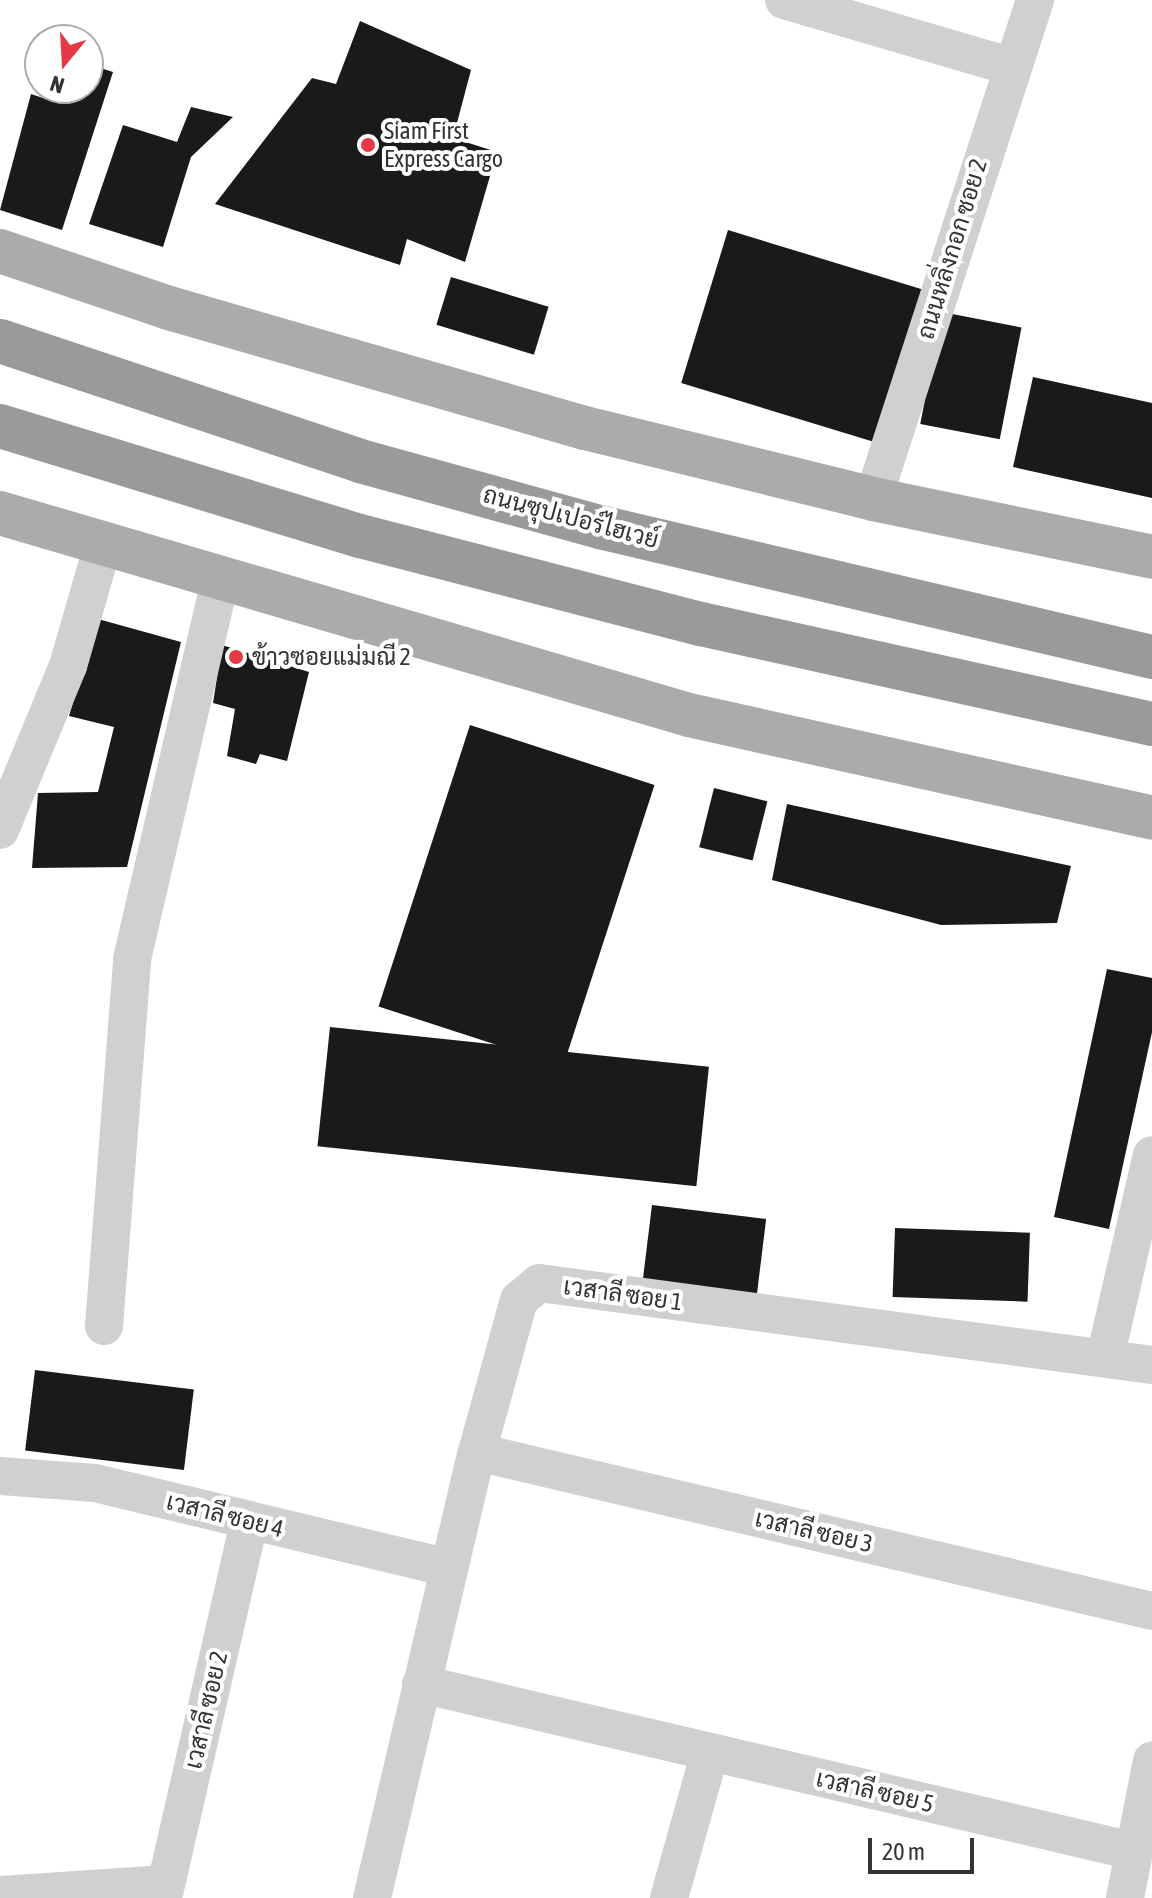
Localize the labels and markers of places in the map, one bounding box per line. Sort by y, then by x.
place label: Siam First Express Cargo [384,117,503,173]
marker: Siam First Express Cargo [359,136,377,154]
place label: ข้าวซอยแม่มณี 2 [252,643,411,671]
marker: ข้าวซอยแม่มณี 2 [227,648,245,666]

